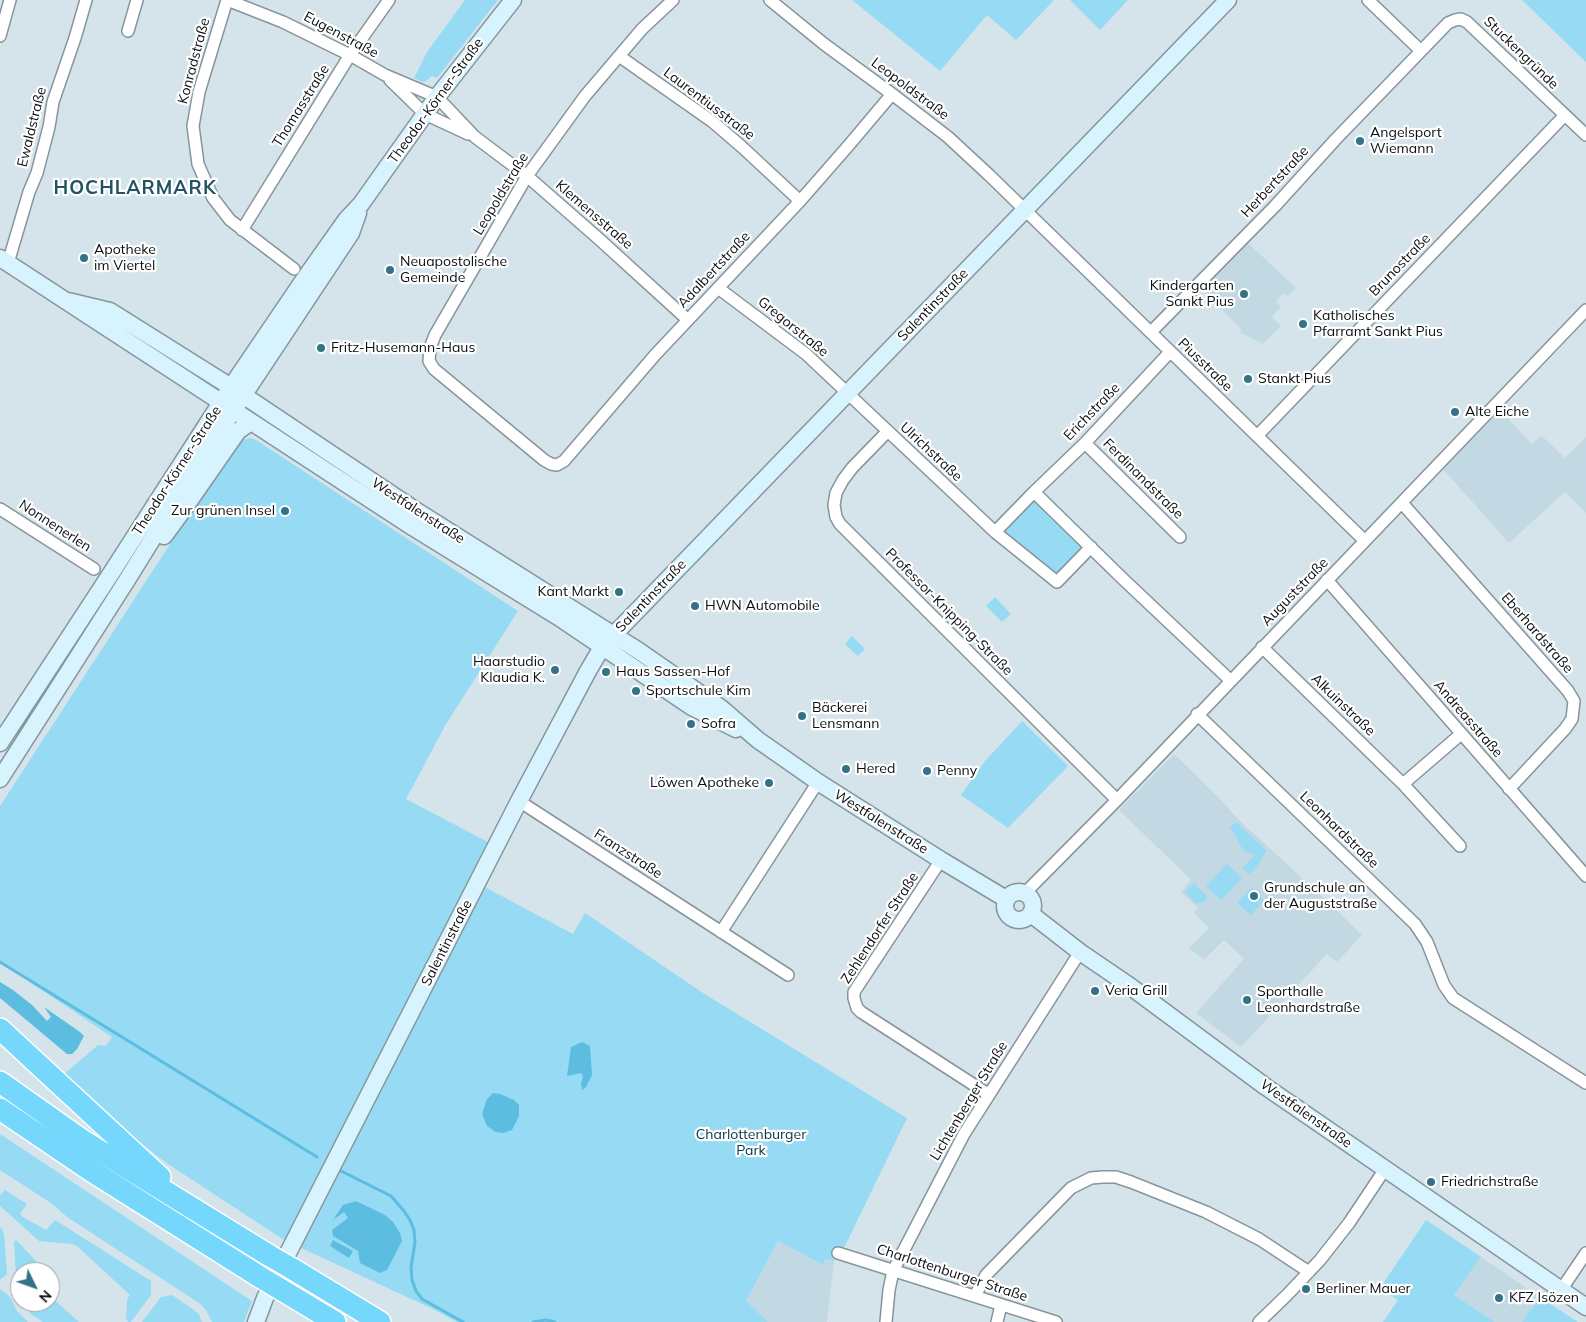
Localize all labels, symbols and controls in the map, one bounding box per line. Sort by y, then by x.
street label: Eugenstraße [301,8,381,62]
street label: Stuckengründe [1480,13,1562,93]
street label: Konradstraße [174,16,214,106]
street label: Theodor-Körner-Straße [385,35,487,167]
street label: Leopoldstraße [868,54,952,124]
street label: Thomasstraße [269,62,333,150]
street label: Laurentiusstraße [660,64,758,144]
street label: Ewaldstraße [14,85,50,169]
place label: Angelsport Wiemann [1370,125,1442,158]
marker: Angelsport Wiemann [1354,135,1366,147]
street label: Herbertstraße [1238,143,1312,221]
street label: Leopoldstraße [470,150,532,238]
district label: HOCHLARMARK [52,177,218,199]
street label: Klemensstraße [552,177,636,253]
street label: Adalbertstraße [674,228,754,312]
street label: Brunostraße [1366,230,1434,300]
place label: Apotheke im Viertel [94,242,156,274]
marker: Apotheke im Viertel [78,252,90,264]
place label: Neuapostolische Gemeinde [400,254,507,286]
marker: Neuapostolische Gemeinde [384,264,396,276]
street label: Salentinstraße [894,265,972,345]
place label: Kindergarten Sankt Pius [1150,278,1234,310]
marker: Kindergarten Sankt Pius [1238,288,1250,300]
street label: Gregorstraße [754,293,832,361]
place label: Katholisches Pfarramt Sankt Pius [1313,308,1443,341]
marker: Katholisches Pfarramt Sankt Pius [1297,318,1309,330]
street label: Piusstraße [1174,335,1236,395]
place label: Fritz-Husemann-Haus [331,340,475,356]
marker: Fritz-Husemann-Haus [315,342,327,354]
place label: Stankt Pius [1258,371,1331,387]
marker: Stankt Pius [1242,373,1254,385]
street label: Erichstraße [1060,380,1124,444]
street label: Theodor-Körner-Straße [129,403,225,539]
place label: Alte Eiche [1465,404,1529,420]
marker: Alte Eiche [1449,406,1461,418]
street label: Ulrichstraße [896,419,966,485]
street label: Ferdinandstraße [1099,435,1187,523]
street label: Westfalenstraße [368,475,468,547]
street label: Nonnenerlen [16,496,94,556]
place label: Zur grünen Insel [171,503,275,519]
marker: Zur grünen Insel [279,505,291,517]
street label: Professor-Knipping-Straße [882,545,1016,679]
street label: Auguststraße [1258,554,1332,630]
street label: Salentinstraße [612,556,690,636]
place label: Kant Markt [538,584,609,600]
marker: Kant Markt [613,586,625,598]
street label: Eberhardstraße [1498,589,1576,677]
place label: HWN Automobile [705,598,820,614]
marker: HWN Automobile [689,600,701,612]
place label: Haarstudio Klaudia K. [473,654,545,686]
marker: Haarstudio Klaudia K. [549,664,561,676]
place label: Haus Sassen-Hof [616,664,730,680]
marker: Haus Sassen-Hof [600,666,612,678]
street label: Alkuinstraße [1308,670,1378,740]
street label: Andreasstraße [1430,677,1506,761]
place label: Sportschule Kim [646,683,751,699]
marker: Sportschule Kim [630,685,642,697]
place label: Bäckerei Lensmann [812,700,879,732]
marker: Bäckerei Lensmann [796,710,808,722]
place label: Sofra [701,716,736,732]
marker: Sofra [685,718,697,730]
place label: Hered [856,761,895,777]
marker: Hered [840,763,852,775]
place label: Penny [937,763,977,779]
marker: Penny [921,765,933,777]
place label: Löwen Apotheke [650,775,759,791]
marker: Löwen Apotheke [763,777,775,789]
street label: Westfalenstraße [831,786,931,858]
street label: Leonhardstraße [1296,788,1382,872]
street label: Franzstraße [591,826,665,882]
street label: Zehlendorfer Straße [838,869,922,987]
place label: Grundschule an der Auguststraße [1264,880,1377,912]
marker: Grundschule an der Auguststraße [1248,890,1260,902]
street label: Salentinstraße [418,897,476,989]
place label: Veria Grill [1105,983,1167,999]
place label: Sporthalle Leonhardstraße [1257,984,1360,1016]
marker: Veria Grill [1089,985,1101,997]
marker: Sporthalle Leonhardstraße [1241,994,1253,1006]
street label: Lichtenberger Straße [927,1038,1011,1164]
street label: Westfalenstraße [1257,1076,1355,1152]
park label: Charlottenburger Park [696,1127,806,1160]
place label: Friedrichstraße [1441,1174,1538,1190]
marker: Friedrichstraße [1425,1176,1437,1188]
street label: Charlottenburger Straße [874,1241,1030,1305]
north arrow [10,1262,60,1312]
place label: Berliner Mauer [1316,1281,1411,1297]
marker: Berliner Mauer [1300,1283,1312,1295]
text: N [35,1286,56,1306]
place label: KFZ Isözen [1509,1290,1579,1306]
marker: KFZ Isözen [1493,1292,1505,1304]

